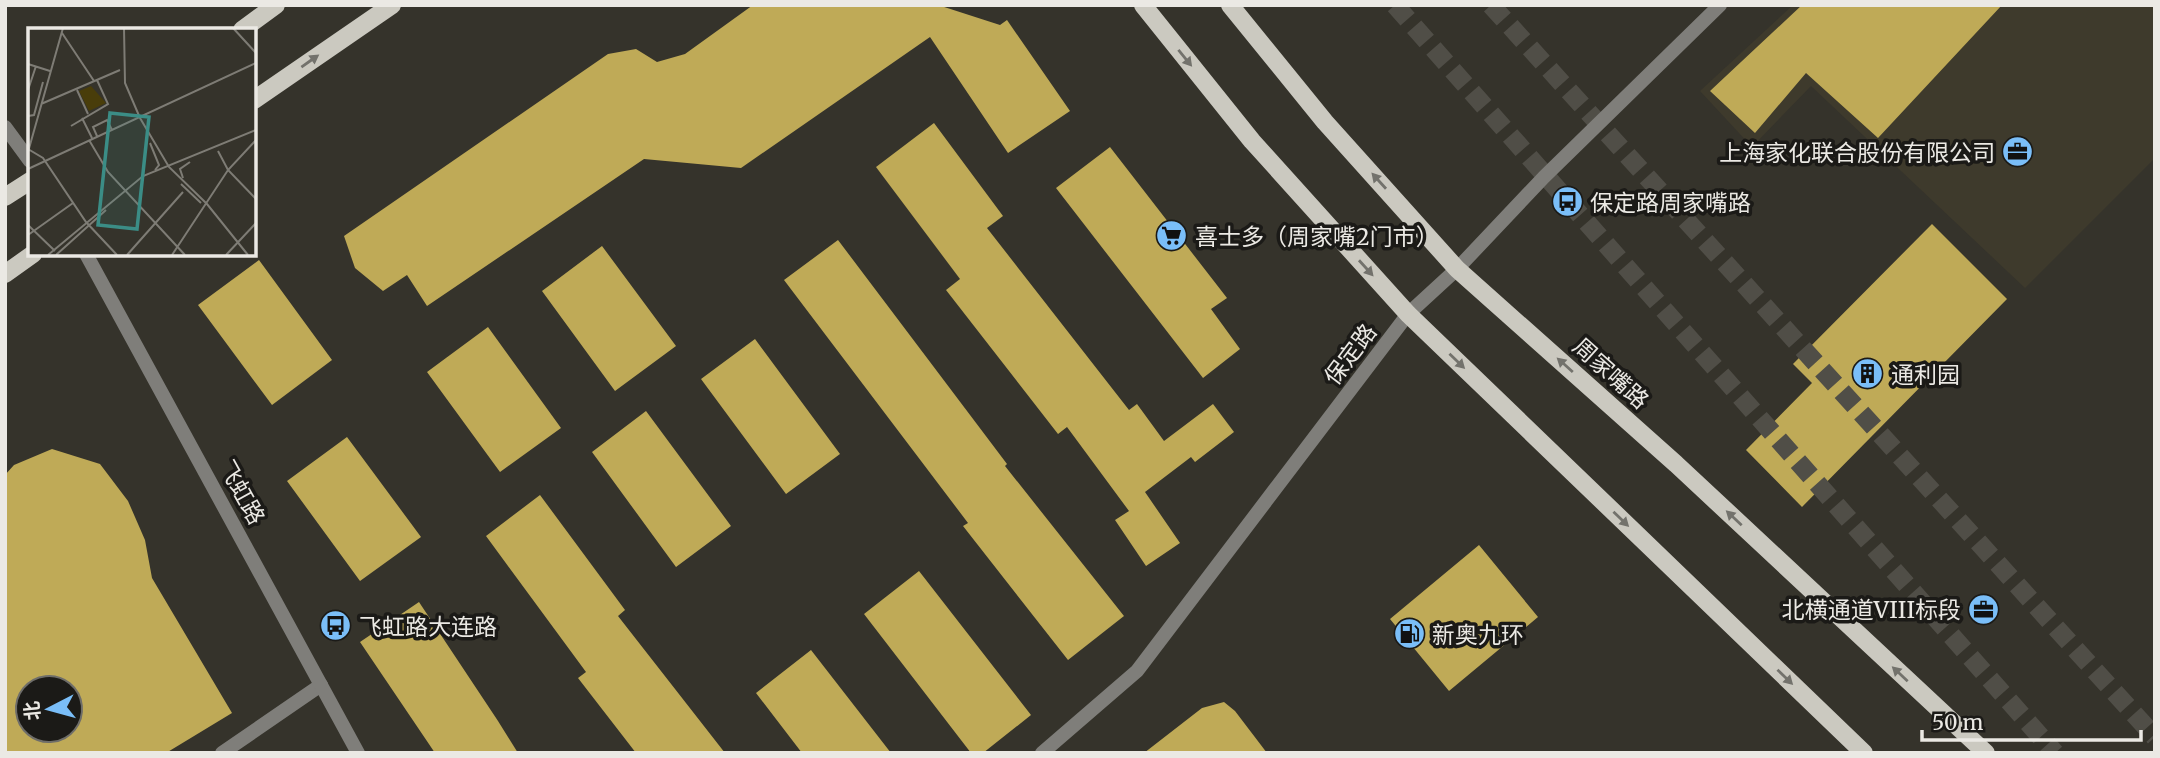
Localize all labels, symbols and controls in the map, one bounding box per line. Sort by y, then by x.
inset map [28,28,256,256]
one-way arrow [1178,49,1193,67]
one-way arrow [301,54,319,68]
office icon: 上海家化联合股份有限公司 [2001,135,2035,169]
place label: 上海家化联合股份有限公司 [1719,138,1995,167]
one-way arrow [1372,173,1387,190]
bus stop icon: 保定路周家嘴路 [1550,185,1584,219]
place label: 保定路周家嘴路 [1590,188,1751,217]
supermarket icon: 喜士多（周家嘴2门市） [1155,219,1189,253]
place label: 喜士多（周家嘴2门市） [1195,222,1439,251]
one-way arrow [1358,259,1373,276]
street label: 保定路 [1318,318,1382,390]
street label: 周家嘴路 [1567,331,1655,415]
one-way arrow [1449,353,1466,370]
building icon: 通利园 [1851,357,1885,391]
one-way arrow [1557,358,1574,374]
place label: 通利园 [1891,360,1960,389]
street label: 飞虹路 [213,455,271,529]
one-way arrow [1613,510,1630,527]
one-way arrow [1726,511,1743,527]
office icon: 北横通道VIII标段 [1967,592,2001,626]
place label: 北横通道VIII标段 [1782,595,1961,624]
bus stop icon: 飞虹路大连路 [319,609,353,643]
place label: 飞虹路大连路 [359,612,497,641]
fuel station icon: 新奥九环 [1392,617,1426,651]
place label: 新奥九环 [1432,620,1524,649]
one-way arrow [1891,666,1909,682]
one-way arrow [1777,668,1794,685]
north arrow [14,674,84,744]
scale bar [1922,698,2141,742]
text: 北 [19,700,45,721]
text: 50 m [1932,709,1983,736]

